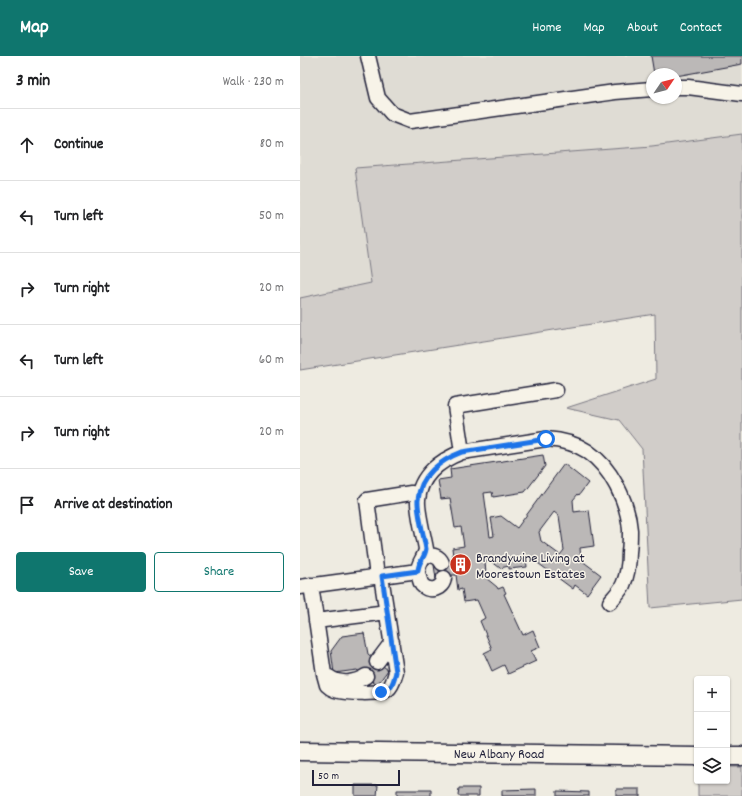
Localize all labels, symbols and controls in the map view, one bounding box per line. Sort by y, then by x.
text: Map [20,15,49,42]
text: Home [532,18,561,38]
text: Map [583,18,605,38]
text: About [627,18,658,38]
text: Contact [680,18,722,38]
north arrow [646,68,682,104]
text: 3 min [16,70,50,94]
text: Walk · 230 m [223,73,284,92]
icon: ahead [16,134,38,156]
text: Continue [54,134,103,156]
text: 80 m [260,135,284,154]
icon: left [16,206,38,228]
text: Turn left [54,206,103,228]
text: 50 m [259,207,284,226]
icon: right [16,278,38,300]
text: Turn right [54,278,110,300]
text: 20 m [259,279,284,298]
icon: left [16,350,38,372]
text: Turn left [54,350,103,372]
text: 60 m [259,351,284,370]
icon: right [16,422,38,444]
text: Turn right [54,422,110,444]
text: 20 m [259,423,284,442]
route start [537,430,555,448]
icon: arrive [16,494,38,516]
text: Arrive at destination [54,494,172,516]
place label: Brandywine Living at Moorestown Estates [476,549,585,585]
button: Save [16,552,146,592]
button: Share [154,552,284,592]
building icon: Brandywine Living at Moorestown Estates [447,552,473,578]
map controls [694,676,730,784]
button: + [694,676,730,712]
route end [372,683,390,701]
button: − [694,712,730,748]
street label: New Albany Road [454,745,544,765]
button: layers [694,748,730,784]
scale bar [312,768,400,787]
text: 50 m [318,769,339,785]

